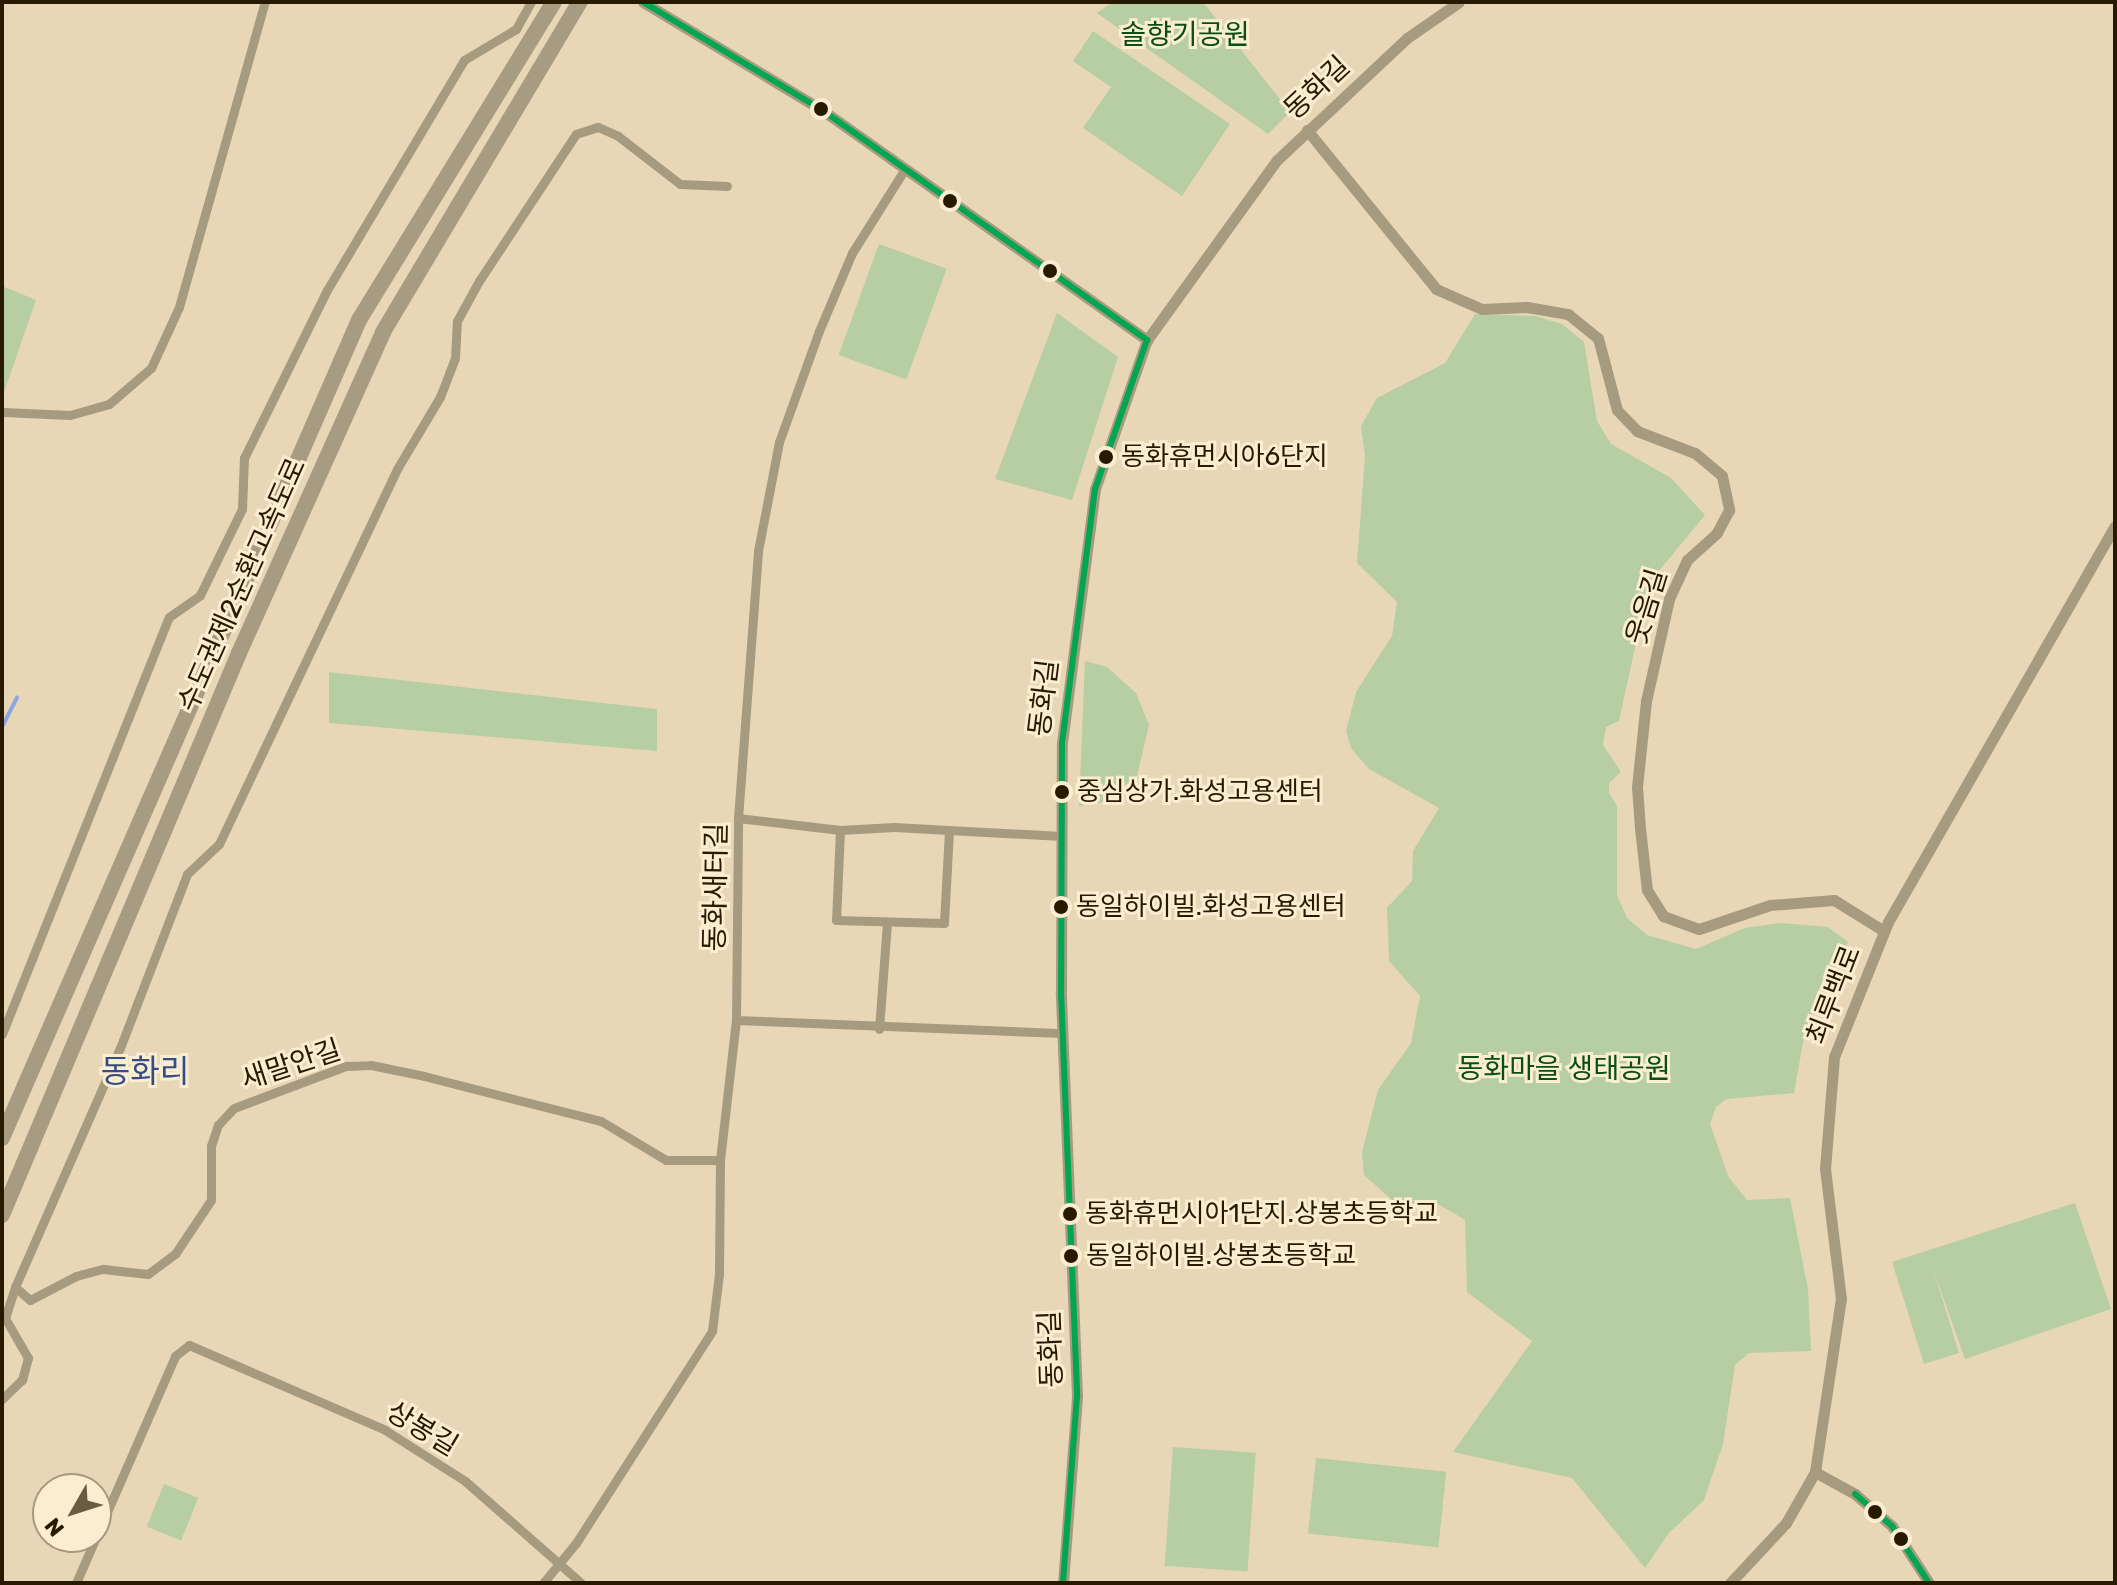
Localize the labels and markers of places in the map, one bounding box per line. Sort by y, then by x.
unlabelled marker [813,101,829,117]
unlabelled marker [942,193,958,209]
unlabelled marker [1042,263,1058,279]
place label: 동화휴먼시아6단지 [1121,441,1328,473]
marker: 동화휴먼시아6단지 [1098,449,1114,465]
place label: 중심상가.화성고용센터 [1077,776,1323,808]
marker: 중심상가.화성고용센터 [1054,784,1070,800]
place label: 동일하이빌.화성고용센터 [1076,891,1346,923]
marker: 동일하이빌.화성고용센터 [1053,899,1069,915]
place label: 동화휴먼시아1단지.상봉초등학교 [1085,1198,1438,1230]
marker: 동화휴먼시아1단지.상봉초등학교 [1062,1206,1078,1222]
place label: 동일하이빌.상봉초등학교 [1086,1240,1356,1272]
marker: 동일하이빌.상봉초등학교 [1063,1248,1079,1264]
unlabelled marker [1867,1504,1883,1520]
unlabelled marker [1893,1531,1909,1547]

